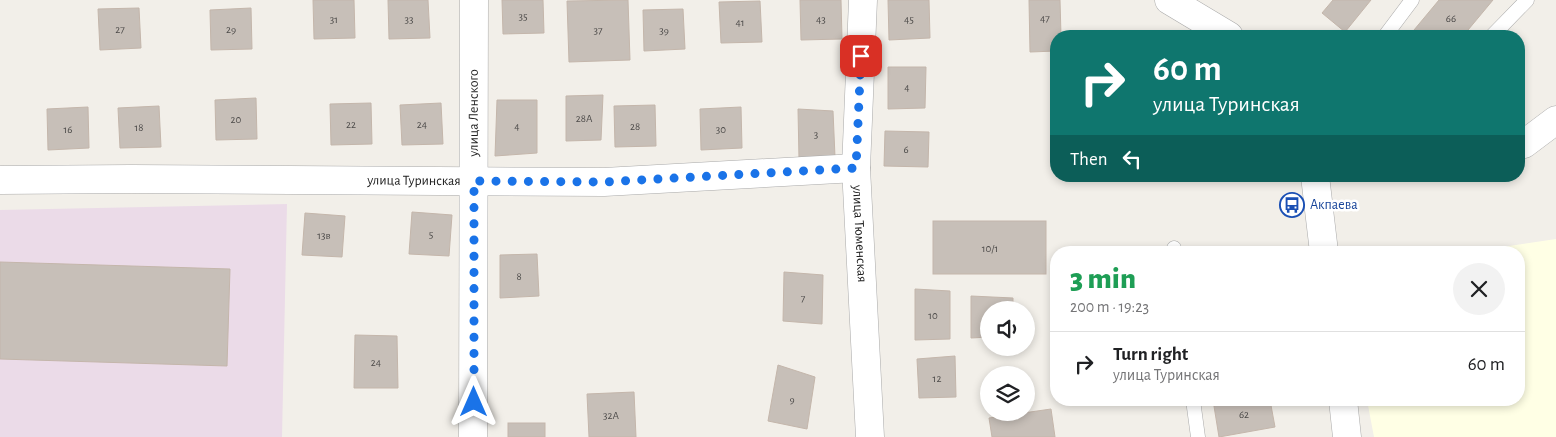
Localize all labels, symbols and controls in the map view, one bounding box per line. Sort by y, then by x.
house number: 35 [518,11,528,22]
house number: 47 [1040,13,1050,24]
house number: 66 [1446,13,1456,24]
house number: 31 [330,14,338,25]
house number: 33 [404,14,414,25]
house number: 43 [816,14,826,25]
house number: 45 [904,14,914,25]
house number: 41 [735,17,745,28]
house number: 27 [115,24,125,35]
house number: 29 [226,24,236,35]
house number: 37 [593,25,603,36]
house number: 39 [659,25,669,36]
pin [840,35,882,77]
icon: arrive [847,42,875,70]
icon: right [1070,50,1135,115]
text: 60 m [1153,52,1222,87]
street label: улица Ленского [467,69,481,158]
house number: 4 [904,82,910,93]
text: улица Туринская [1153,93,1300,115]
house number: 28А [576,113,593,124]
house number: 20 [231,114,242,125]
house number: 22 [346,119,356,130]
house number: 24 [417,119,427,130]
house number: 4 [514,121,520,132]
house number: 28 [630,121,640,132]
house number: 18 [135,122,144,133]
house number: 16 [64,124,72,135]
house number: 30 [716,124,726,135]
house number: 3 [814,129,819,140]
house number: 6 [903,144,909,155]
icon: left [1118,145,1146,173]
text: Then [1070,150,1108,169]
street label: улица Туринская [366,173,461,188]
street label: улица Тюменская [850,184,869,283]
bus stop icon: Акпаева [1279,192,1305,218]
place label: Акпаева [1310,198,1358,212]
house number: 5 [429,229,434,240]
house number: 13в [317,230,331,241]
house number: 10/1 [982,243,998,254]
button: close [1453,263,1505,315]
text: 3 min [1070,264,1136,294]
house number: 8 [516,271,522,282]
house number: 7 [801,293,806,304]
text: 200 m · 19:23 [1070,299,1149,315]
map controls [980,301,1035,421]
button: sound [980,301,1035,356]
house number: 10 [928,310,938,321]
text: Turn right [1113,345,1188,364]
icon: right [1070,350,1098,378]
text: 60 m [1468,355,1505,374]
house number: 24 [371,357,381,368]
button: layers [980,366,1035,421]
text: улица Туринская [1113,367,1220,383]
house number: 12 [933,373,941,384]
position arrow [447,375,499,427]
house number: 9 [789,394,795,405]
house number: 62 [1239,409,1249,420]
house number: 32А [603,410,620,421]

